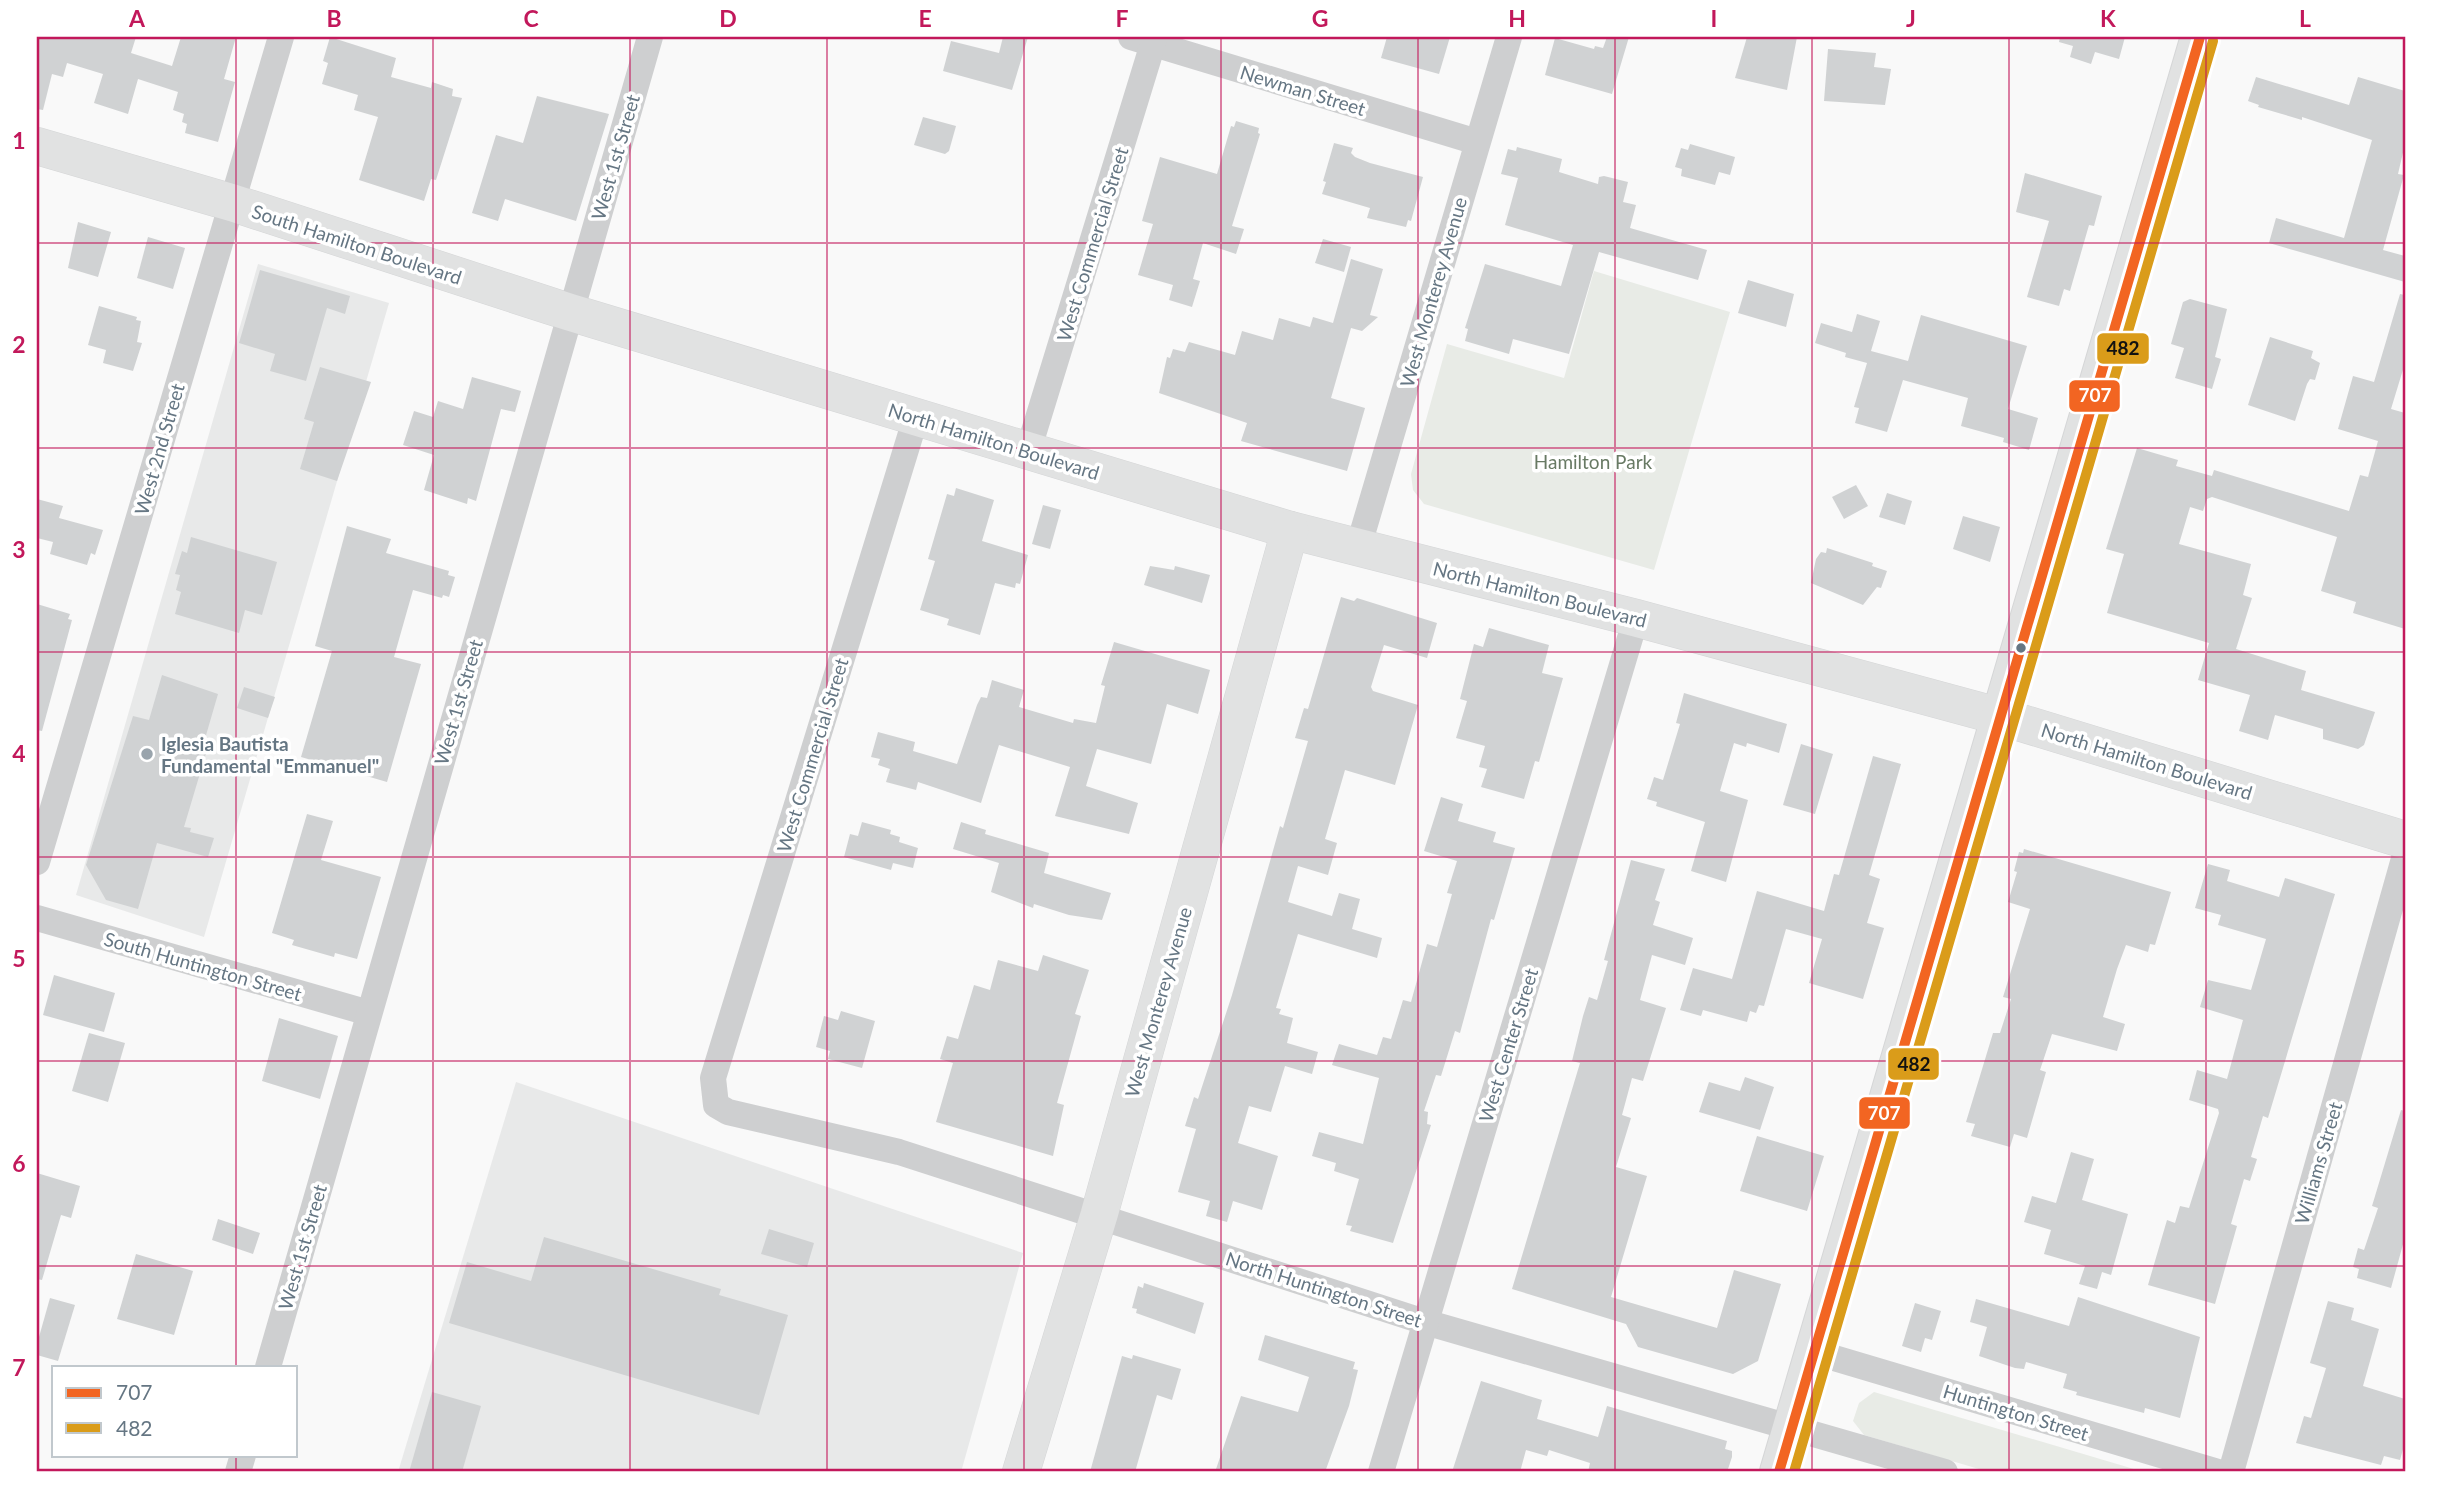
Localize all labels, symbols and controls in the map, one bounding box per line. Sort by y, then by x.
text: A [128,4,146,32]
text: B [326,4,342,32]
text: C [523,4,539,32]
text: D [719,4,737,32]
text: E [918,4,932,32]
text: F [1115,4,1129,32]
text: G [1312,4,1328,32]
text: H [1508,4,1526,32]
text: I [1711,4,1717,32]
text: J [1906,4,1916,32]
text: K [2100,4,2116,32]
text: L [2299,4,2311,32]
street label: Newman Street [1238,60,1369,120]
street label: West 1st Street [586,91,644,222]
text: 1 [12,126,26,154]
street label: West Commercial Street [1051,144,1133,344]
street label: West Monterey Avenue [1395,194,1471,390]
street label: South Hamilton Boulevard [249,199,465,289]
text: 2 [12,330,26,358]
line badge: 482 [2096,332,2150,365]
text: 482 [2106,336,2140,359]
line badge: 707 [2068,379,2121,413]
street label: West 2nd Street [129,380,189,517]
text: 707 [2078,383,2112,406]
street label: North Hamilton Boulevard [886,398,1102,484]
park label: Hamilton Park [1534,450,1653,473]
text: 3 [12,535,26,563]
street label: North Hamilton Boulevard [1431,556,1649,632]
street label: West 1st Street [429,636,487,767]
unlabelled marker [2014,641,2028,655]
street label: West Commercial Street [771,655,853,855]
street label: North Hamilton Boulevard [2039,718,2255,804]
place label: Iglesia Bautista Fundamental "Emmanuel" [161,732,379,777]
text: 4 [12,739,26,767]
marker: Iglesia Bautista Fundamental "Emmanuel" [139,746,155,762]
street label: West Monterey Avenue [1120,904,1196,1100]
street label: South Huntington Street [102,927,305,1005]
text: 5 [12,944,26,972]
street label: West Center Street [1474,965,1542,1125]
line badge: 482 [1887,1047,1940,1081]
text: 482 [1897,1052,1931,1075]
line badge: 707 [1858,1096,1911,1130]
street label: Williams Street [2290,1099,2346,1227]
text: 707 [1867,1101,1901,1124]
text: 6 [12,1149,26,1177]
street label: West 1st Street [273,1181,331,1312]
street label: North Huntington Street [1223,1246,1425,1332]
text: 7 [12,1353,26,1381]
legend [52,1366,298,1456]
text: 707 [116,1379,153,1404]
street label: Huntington Street [1941,1379,2092,1445]
text: 482 [116,1415,153,1440]

